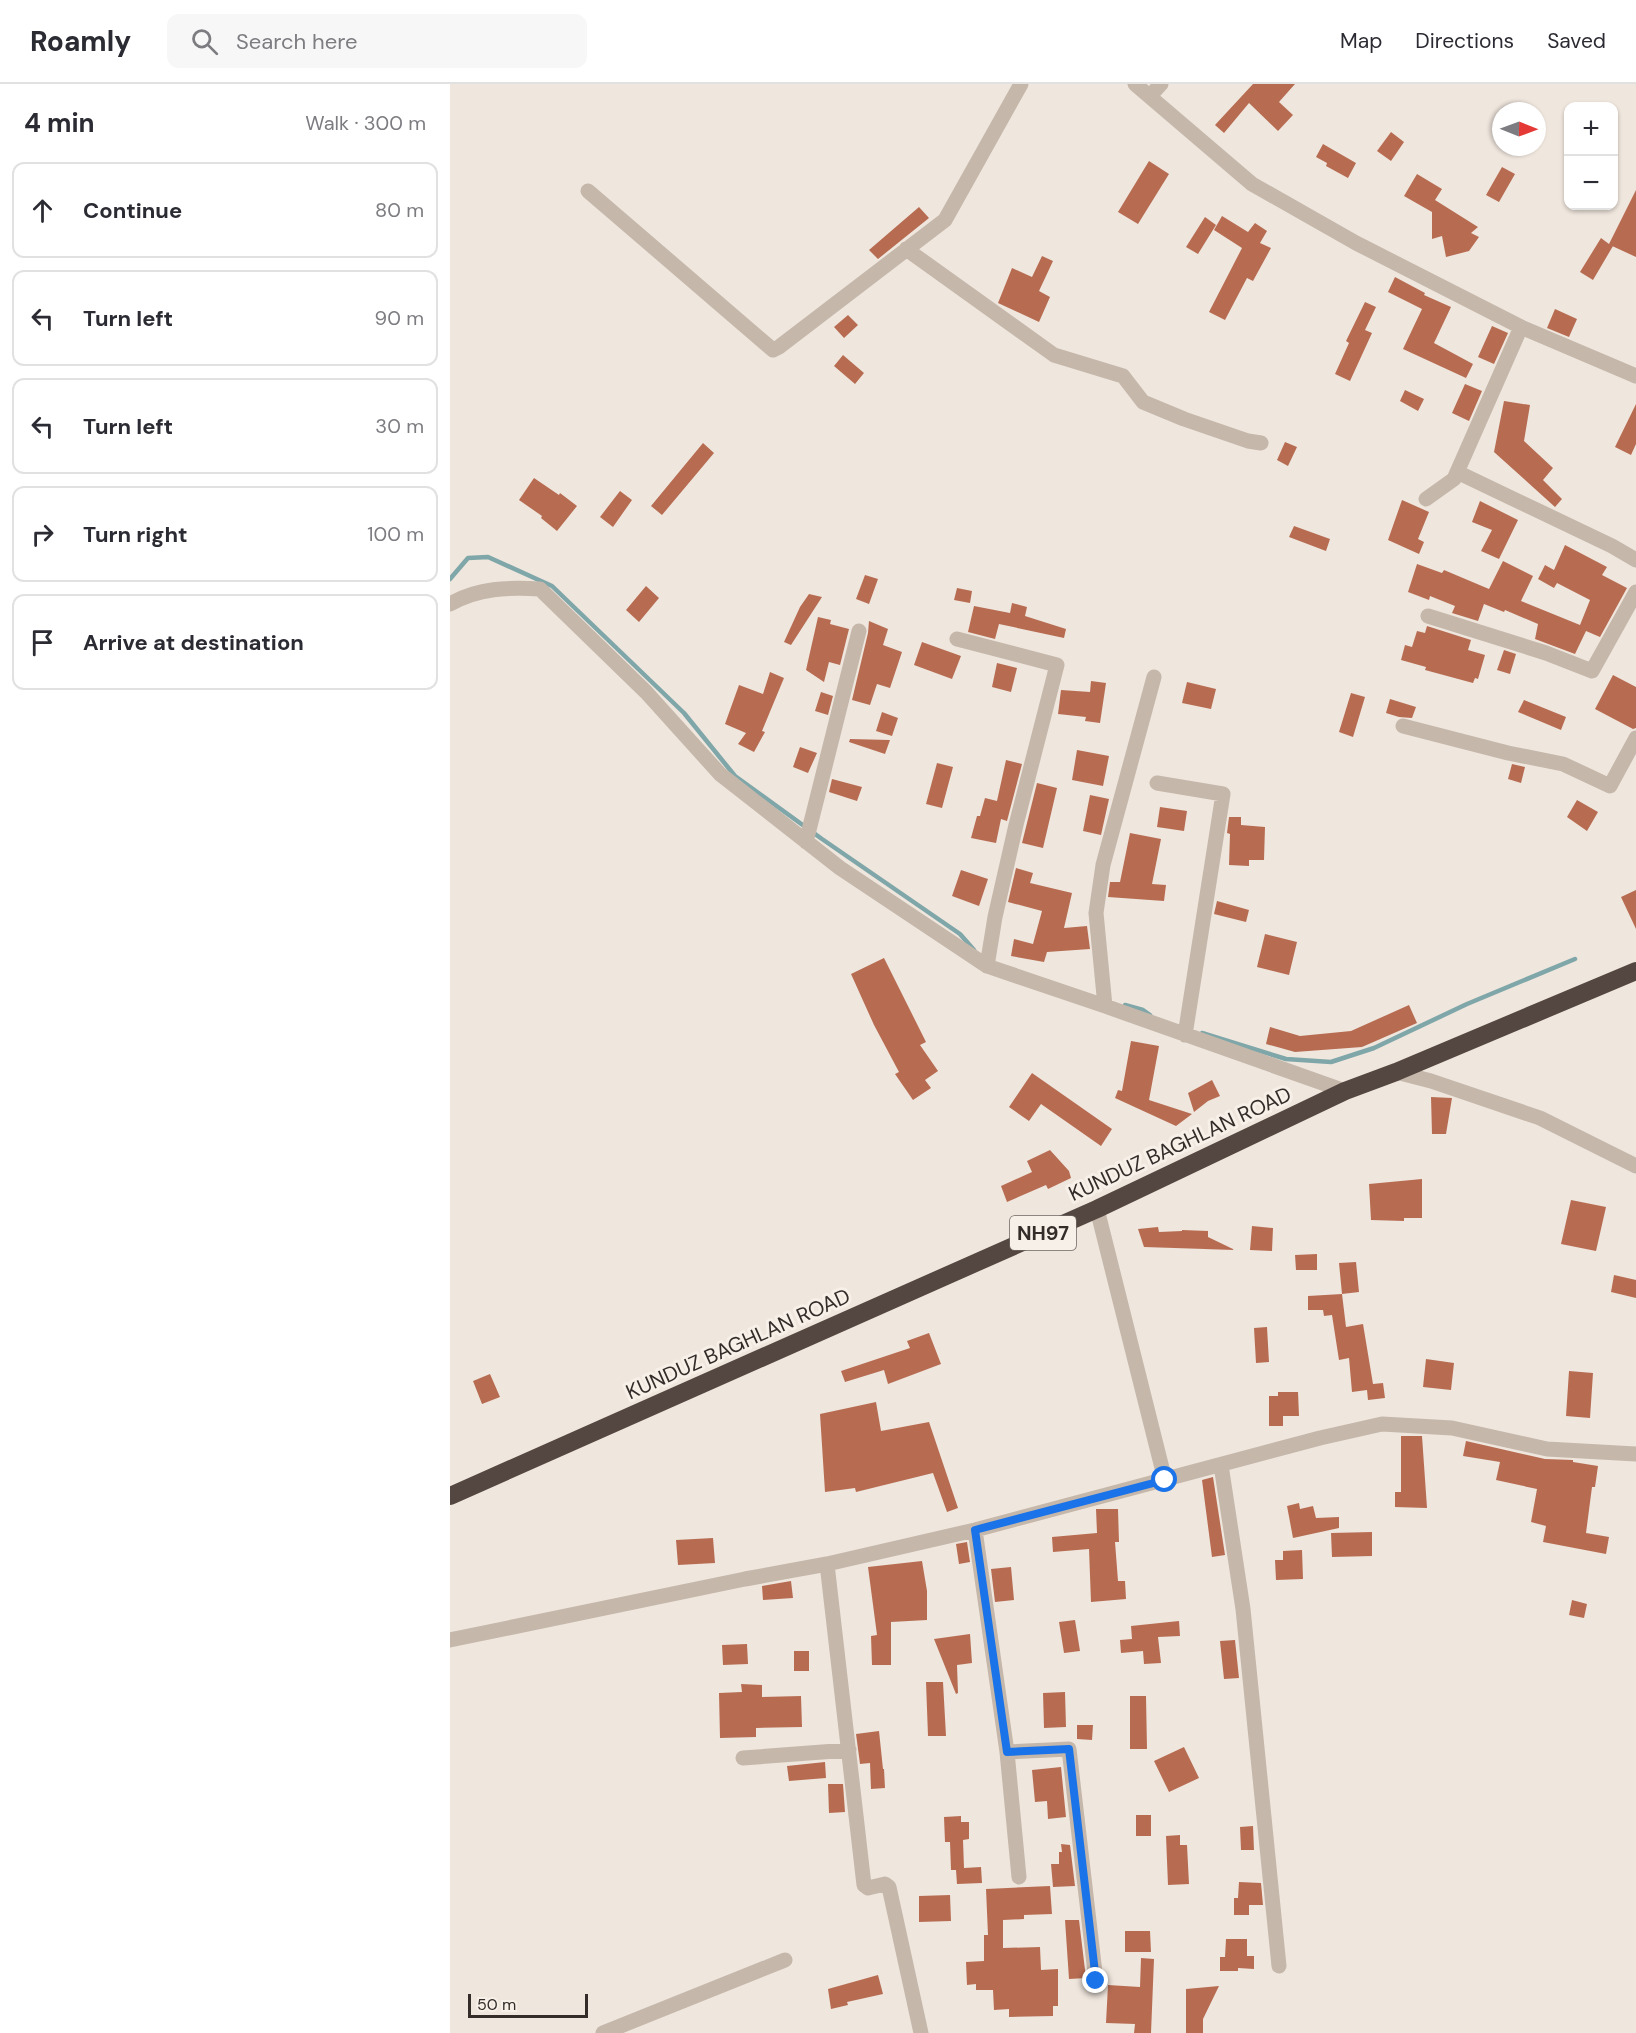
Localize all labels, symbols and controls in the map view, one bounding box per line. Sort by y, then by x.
search box [167,14,587,68]
text: Roamly [30,23,131,60]
icon: search [188,25,221,58]
text: Search here [236,27,357,56]
text: Map [1340,27,1382,55]
text: Directions [1415,27,1514,55]
text: Saved [1547,27,1606,55]
north arrow [1492,102,1546,156]
map controls [1564,102,1618,210]
button: + [1564,102,1618,156]
text: 4 min [24,106,95,140]
text: Walk · 300 m [305,110,426,136]
button: − [1564,156,1618,210]
icon: ahead [26,194,59,227]
text: Continue [83,196,182,225]
text: 80 m [375,197,424,223]
icon: left [26,302,59,335]
text: Turn left [83,304,173,333]
text: 90 m [375,305,424,331]
icon: left [26,410,59,443]
text: Turn left [83,412,173,441]
text: 30 m [375,413,424,439]
icon: right [26,518,59,551]
text: Turn right [83,520,188,549]
text: 100 m [367,521,424,547]
icon: arrive [26,626,59,659]
text: Arrive at destination [83,628,304,657]
street label: KUNDUZ BAGHLAN ROAD [1064,1080,1296,1208]
road number: NH97 [1010,1216,1076,1250]
street label: KUNDUZ BAGHLAN ROAD [621,1282,855,1406]
route start [1151,1466,1177,1492]
route end [1082,1967,1108,1993]
scale bar [468,1991,588,2018]
text: 50 m [477,1994,516,2015]

